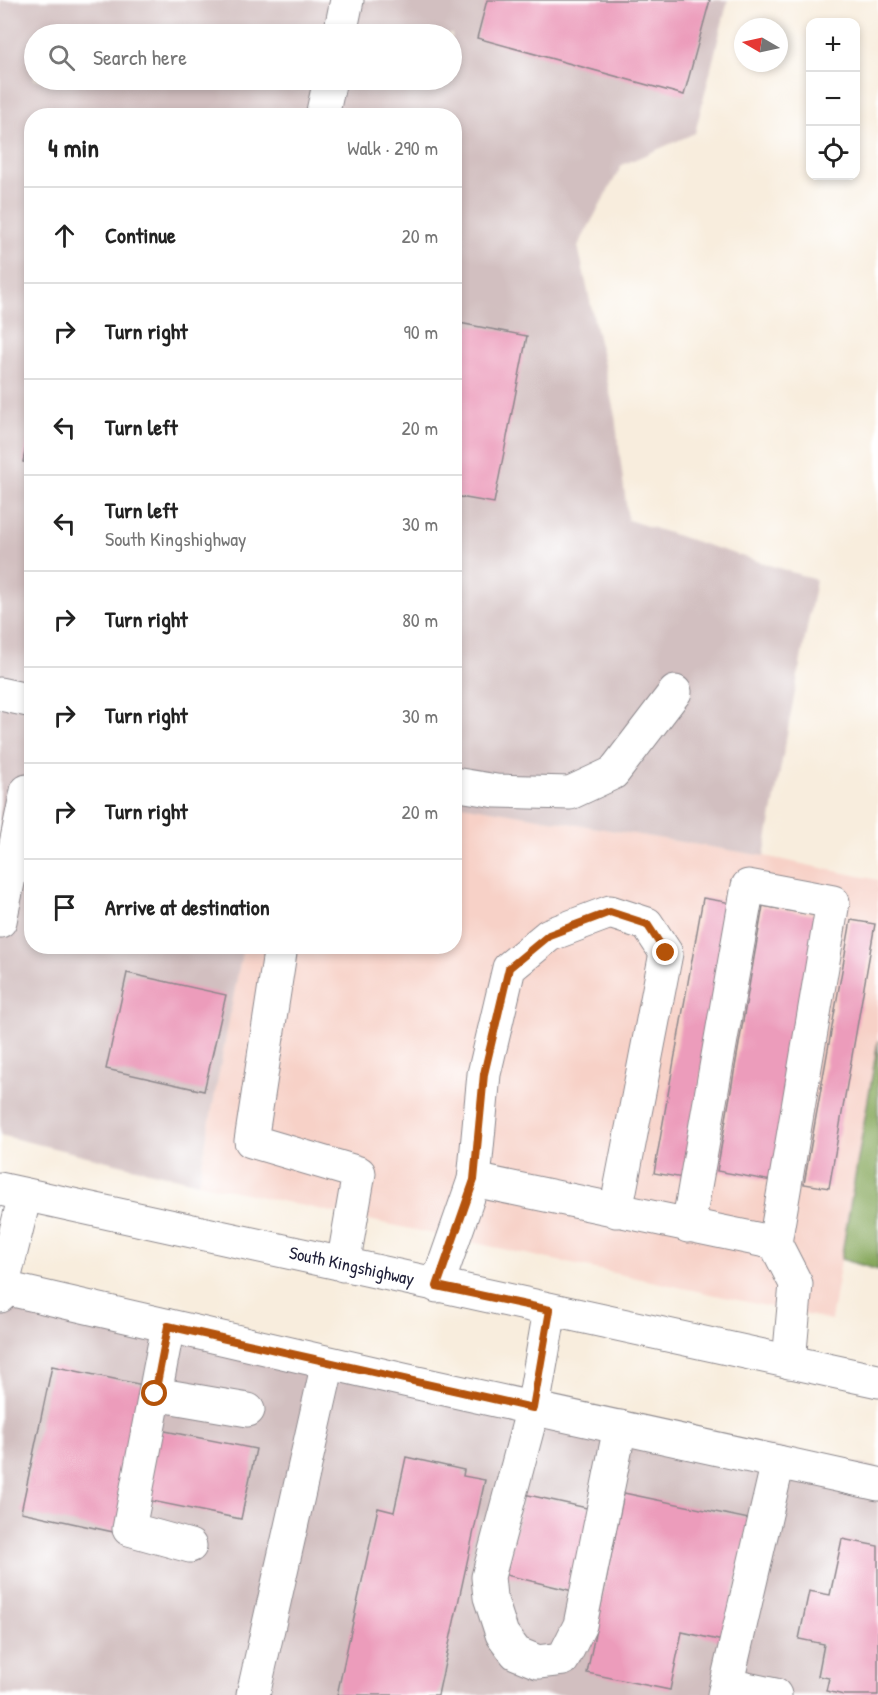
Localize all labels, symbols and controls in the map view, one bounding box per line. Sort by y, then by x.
north arrow [734,18,788,72]
map controls [806,18,860,180]
button: + [806,18,860,72]
search box [24,24,462,90]
icon: search [45,41,78,74]
text: Search here [93,42,187,72]
button: − [806,72,860,126]
button: locate [806,126,860,180]
text: 4 min [48,130,99,165]
text: Walk · 290 m [347,134,438,161]
icon: ahead [48,219,81,252]
text: Continue [105,220,176,250]
text: 20 m [401,222,438,249]
icon: right [48,315,81,348]
text: Turn right [105,316,188,346]
text: 90 m [404,318,438,345]
icon: left [48,411,81,444]
text: Turn left [105,412,178,442]
text: 20 m [401,414,438,441]
text: Turn left [105,495,178,525]
icon: left [48,507,81,540]
text: 30 m [402,510,438,537]
text: South Kingshighway [105,525,246,552]
icon: right [48,603,81,636]
text: Turn right [105,604,188,634]
text: 80 m [402,606,438,633]
icon: right [48,699,81,732]
text: Turn right [105,700,188,730]
text: 30 m [402,702,438,729]
icon: right [48,795,81,828]
text: Turn right [105,796,188,826]
text: 20 m [401,798,438,825]
icon: arrive [48,891,81,924]
text: Arrive at destination [105,892,270,922]
route end [652,939,678,965]
street label: South Kingshighway [287,1240,417,1291]
route start [141,1380,167,1406]

